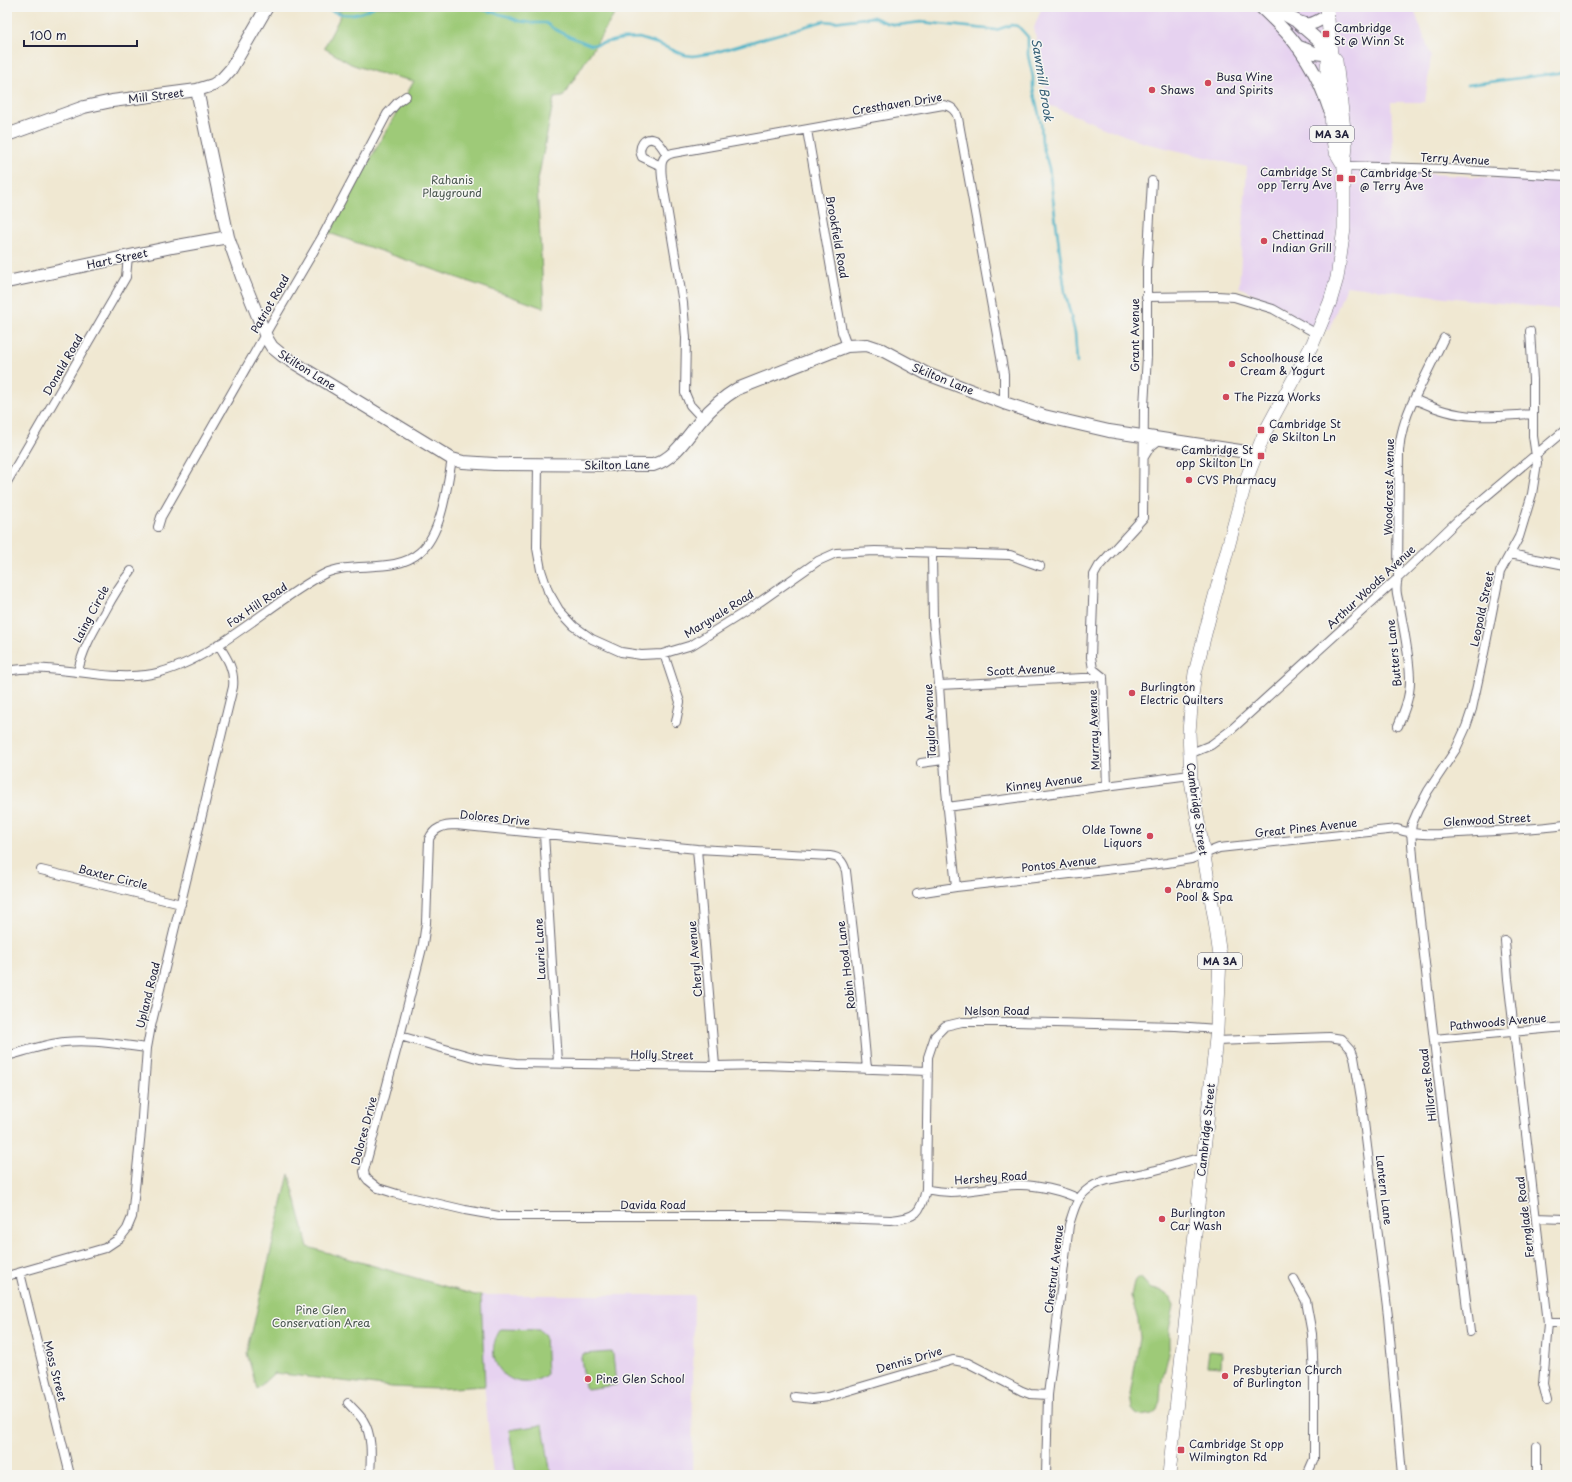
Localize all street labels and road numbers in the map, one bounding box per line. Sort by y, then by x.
street label: Mill Street [127,84,185,107]
street label: Cresthaven Drive [851,88,943,119]
road number: MA 3A [1310,126,1354,142]
street label: Terry Avenue [1420,148,1490,169]
street label: Brookfield Road [822,194,853,280]
street label: Hart Street [85,244,149,273]
street label: Patriot Road [246,271,293,336]
street label: Grant Avenue [1126,298,1143,372]
street label: Donald Road [38,331,87,398]
street label: Skilton Lane [275,345,340,394]
street label: Skilton Lane [910,358,977,399]
street label: Woodcrest Avenue [1379,438,1398,536]
street label: Skilton Lane [584,455,650,474]
street label: Arthur Woods Avenue [1322,541,1419,632]
street label: Leopold Street [1465,569,1498,648]
street label: Fox Hill Road [223,578,290,631]
street label: Laing Circle [68,582,113,646]
street label: Maryvale Road [681,585,757,642]
street label: Butters Lane [1382,618,1405,688]
street label: Scott Avenue [986,659,1056,680]
street label: Taylor Avenue [919,683,940,759]
street label: Murray Avenue [1084,689,1103,771]
street label: Cambridge Street [1183,761,1213,857]
street label: Kinney Avenue [1004,769,1083,796]
street label: Dolores Drive [459,805,531,830]
street label: Glenwood Street [1443,809,1532,830]
street label: Great Pines Avenue [1254,814,1358,841]
street label: Pontos Avenue [1020,851,1097,876]
street label: Baxter Circle [76,860,150,893]
street label: Laurie Lane [529,918,550,980]
street label: Cheryl Avenue [683,920,706,998]
street label: Robin Hood Lane [832,920,859,1010]
road number: MA 3A [1198,953,1242,969]
street label: Upland Road [131,960,164,1030]
street label: Nelson Road [964,1002,1030,1019]
street label: Pathwoods Avenue [1449,1009,1547,1034]
street label: Holly Street [630,1045,694,1064]
street label: Hillcrest Road [1415,1047,1440,1123]
street label: Cambridge Street [1192,1082,1219,1177]
street label: Dolores Drive [346,1094,381,1167]
street label: Lantern Lane [1372,1154,1397,1226]
street label: Hershey Road [954,1166,1028,1189]
street label: Fernglade Road [1511,1175,1538,1259]
street label: Davida Road [620,1196,686,1213]
street label: Chestnut Avenue [1040,1224,1067,1314]
street label: Moss Street [40,1338,71,1403]
street label: Dennis Drive [874,1342,944,1377]

